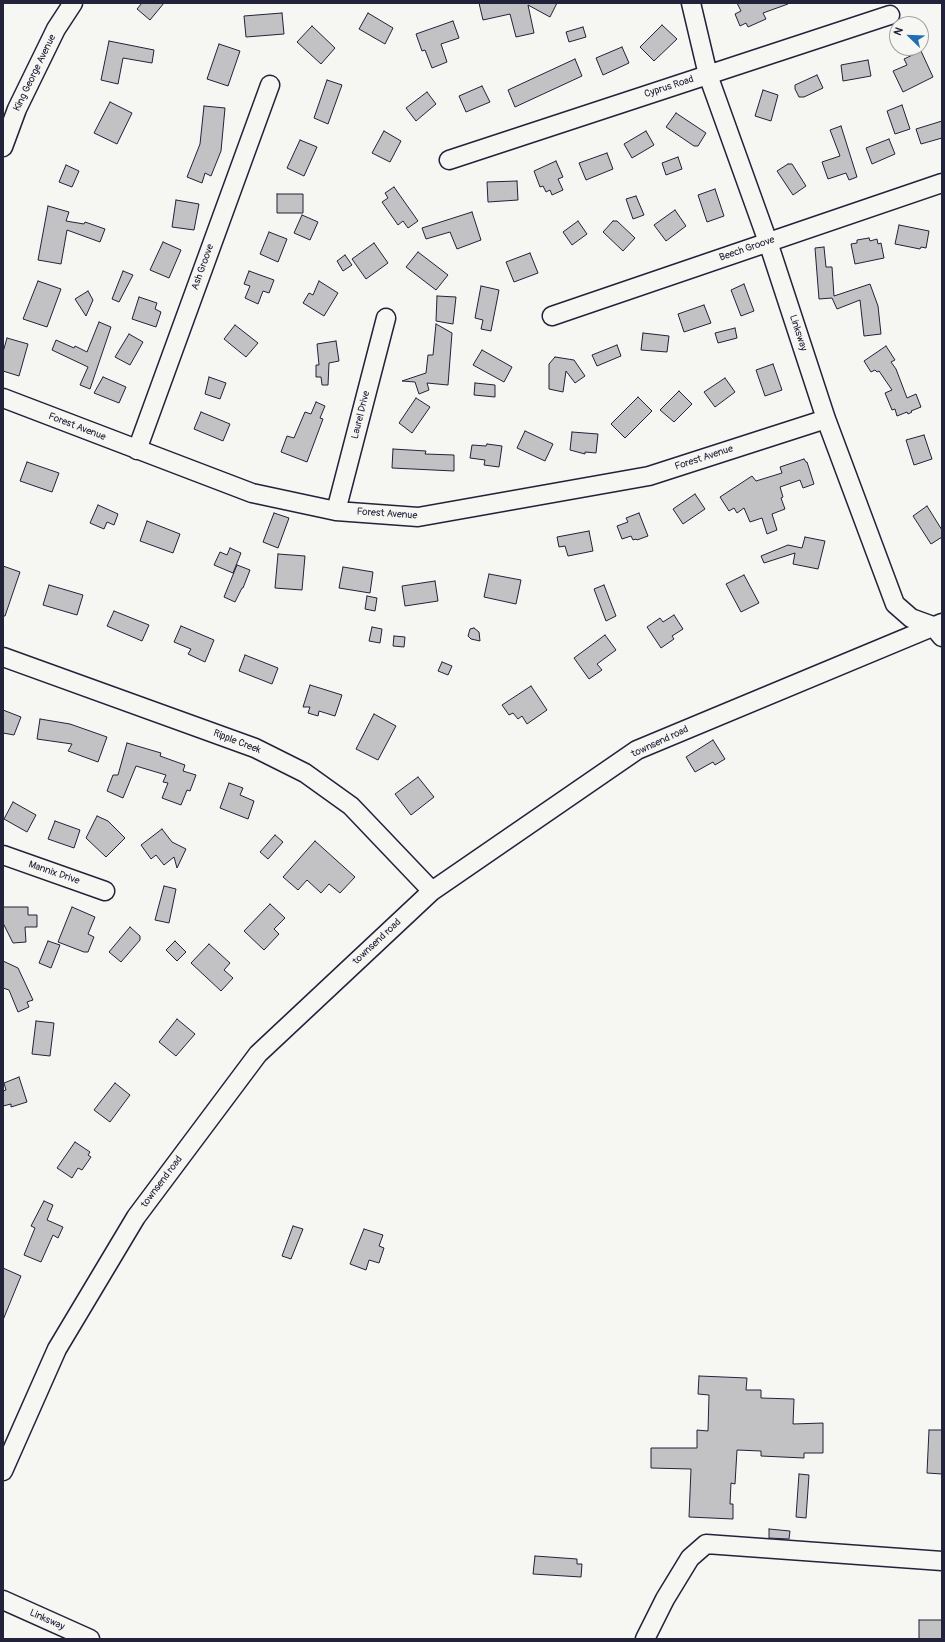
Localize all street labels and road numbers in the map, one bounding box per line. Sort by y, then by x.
street label: King George Avenue [11,33,59,113]
street label: Cyprus Road [643,73,695,101]
street label: Beech Groove [718,234,776,264]
street label: Ash Groove [189,242,217,292]
street label: Linksway [787,313,809,353]
street label: Laurel Drive [349,390,373,440]
street label: Forest Avenue [47,411,107,443]
street label: Forest Avenue [673,443,735,473]
street label: Forest Avenue [356,506,418,522]
street label: townsend road [629,724,691,760]
street label: Ripple Creek [211,727,263,757]
street label: Mannix Drive [27,859,81,887]
street label: townsend road [350,917,404,967]
street label: townsend road [139,1154,185,1210]
street label: Linksway [28,1607,66,1633]

